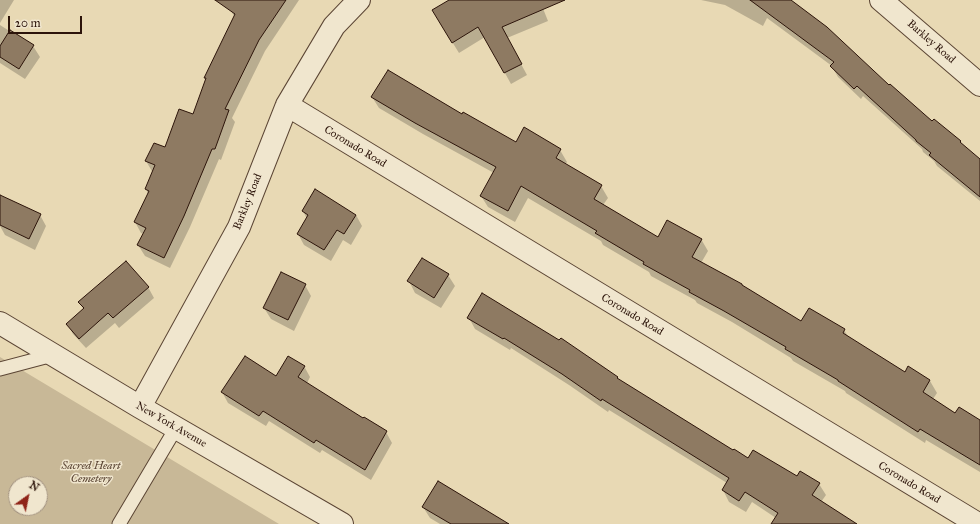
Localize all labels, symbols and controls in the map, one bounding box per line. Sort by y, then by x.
scale bar [10,8,84,34]
text: 20 m [15,16,41,30]
street label: Barkley Road [904,18,958,66]
street label: Coronado Road [321,123,389,171]
street label: Barkley Road [231,172,265,232]
street label: Coronado Road [598,291,666,339]
street label: New York Avenue [133,399,209,451]
park label: Sacred Heart Cemetery [62,459,120,485]
street label: Coronado Road [875,459,943,507]
north arrow [8,476,48,516]
text: N [27,478,42,494]

